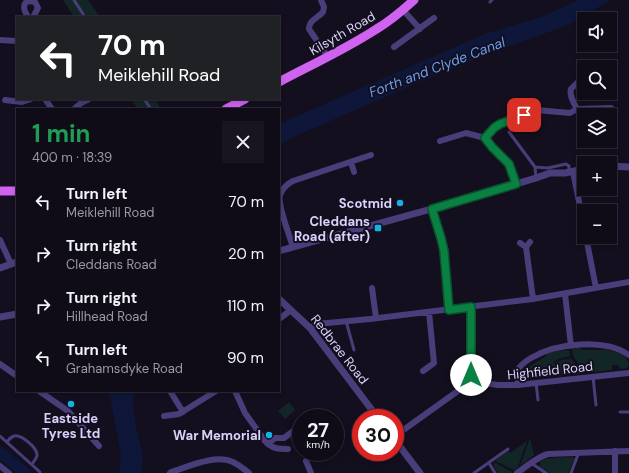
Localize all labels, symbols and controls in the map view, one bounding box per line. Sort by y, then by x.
street label: Kilsyth Road [306,8,378,59]
map controls [577,12,617,244]
button: sound [577,12,617,52]
text: 70 m [98,27,166,64]
icon: left [32,32,84,84]
water label: Forth and Clyde Canal [366,32,508,101]
button: search [577,60,617,100]
text: Meiklehill Road [98,63,220,87]
pin [507,98,541,132]
icon: arrive [513,104,535,126]
button: layers [577,108,617,148]
text: 1 min [32,118,90,149]
button: close [222,121,264,163]
text: 400 m · 18:39 [32,149,112,166]
button: + [577,156,617,196]
text: Turn left [66,184,127,204]
icon: left [32,191,54,213]
text: 70 m [229,192,264,212]
place label: Scotmid [339,195,392,212]
marker: Scotmid [395,198,405,208]
text: Meiklehill Road [66,204,154,221]
button: − [577,204,617,244]
place label: Cleddans Road (after) [294,213,370,245]
marker: Cleddans Road (after) [373,223,383,233]
text: Turn right [66,236,137,256]
icon: right [32,243,54,265]
text: 20 m [228,244,264,264]
text: Cleddans Road [66,256,157,273]
text: Turn right [66,288,137,308]
icon: right [32,295,54,317]
text: 110 m [227,296,264,316]
text: Hillhead Road [66,308,148,325]
street label: Redbrae Road [307,311,372,388]
text: Turn left [66,340,127,360]
icon: left [32,347,54,369]
text: 90 m [227,348,264,368]
position arrow [450,354,492,396]
street label: Highfield Road [506,358,594,383]
text: Grahamsdyke Road [66,360,183,377]
marker: Eastside Tyres Ltd [66,399,76,409]
speed limit sign: 30 [352,409,404,461]
place label: Eastside Tyres Ltd [42,410,100,442]
text: 27 [307,417,329,443]
place label: War Memorial [173,427,261,444]
marker: War Memorial [264,430,274,440]
text: km/h [306,438,330,451]

